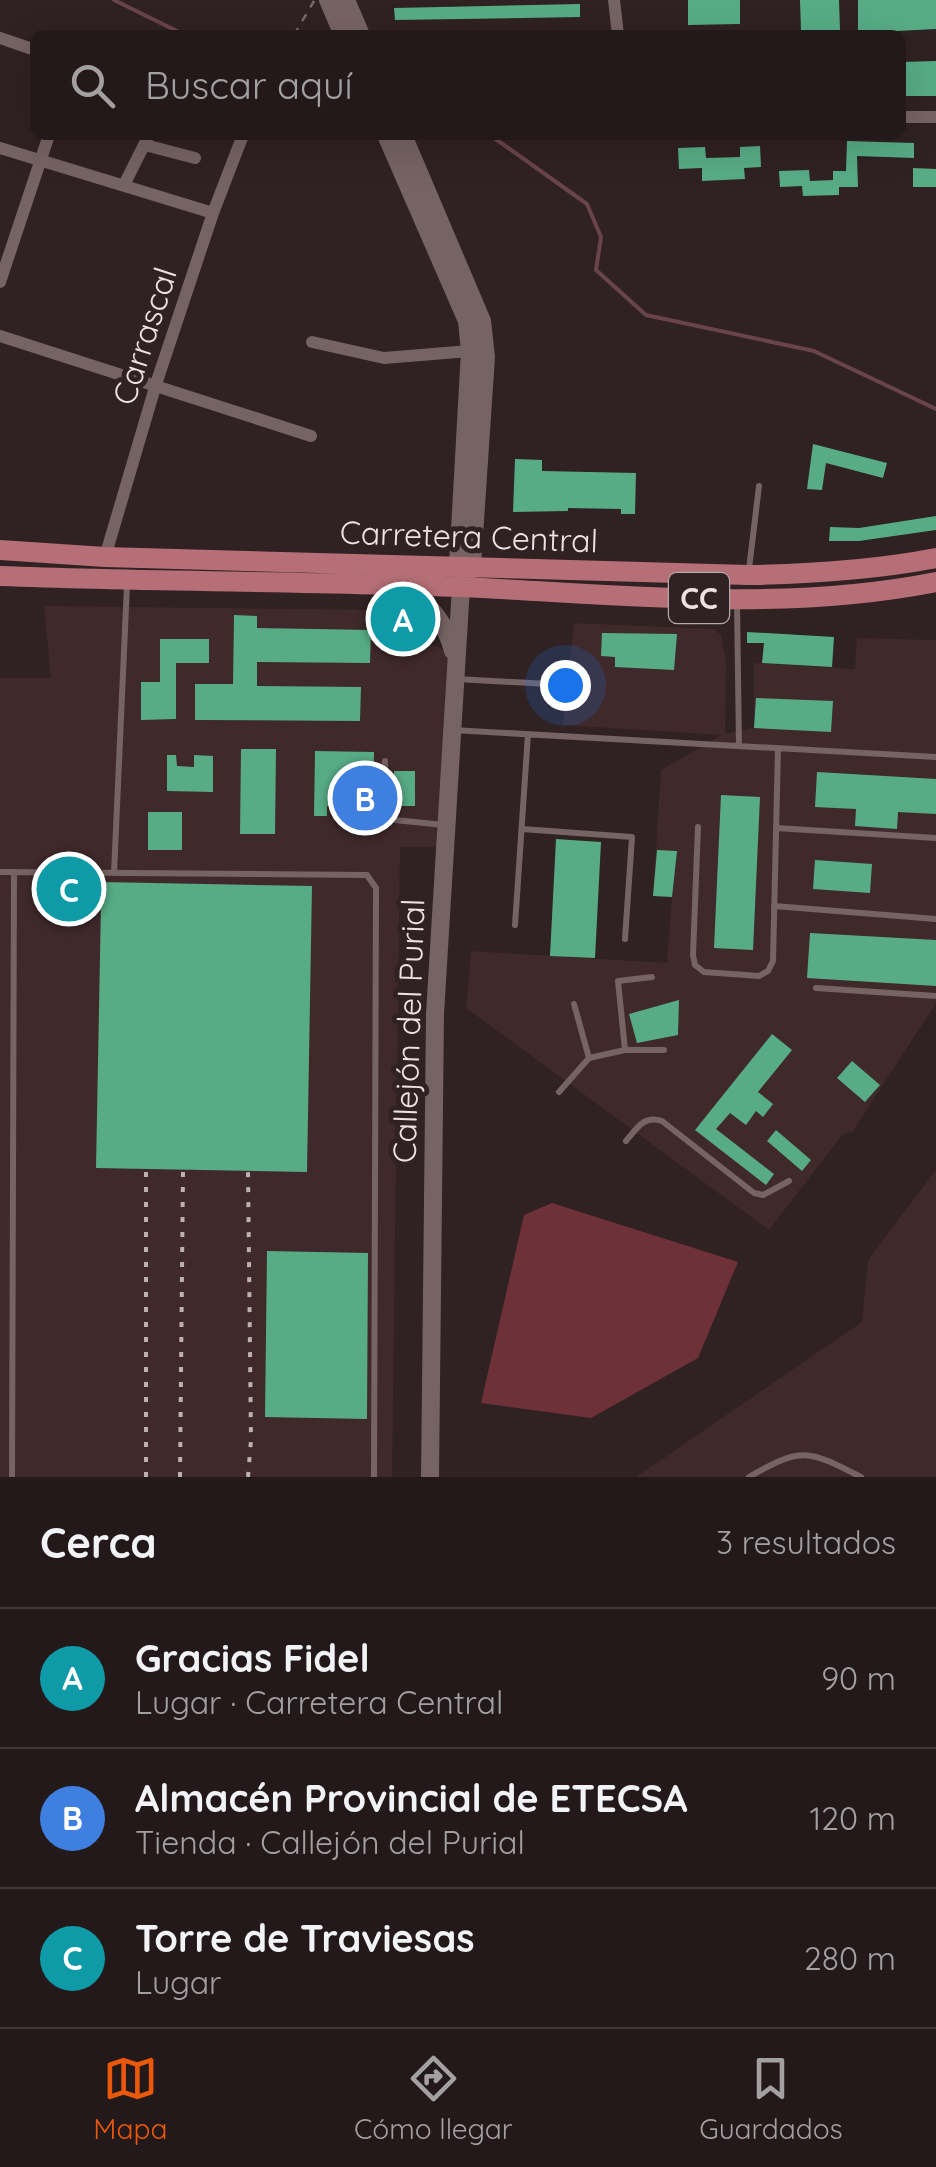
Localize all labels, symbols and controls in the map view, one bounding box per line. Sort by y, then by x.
search box [30,30,906,140]
icon: search [65,58,120,113]
text: Buscar aquí [145,61,353,109]
street label: Carrascal [103,262,185,410]
street label: Carretera Central [339,512,599,560]
road number: CC [669,573,729,623]
pin: A [370,582,436,656]
your location [540,660,591,711]
pin: B [332,760,398,836]
pin: C [36,852,102,926]
street label: Callejón del Purial [383,898,433,1164]
text: Cerca [40,1516,157,1569]
text: 3 resultados [716,1522,896,1562]
text: Gracias Fidel [135,1634,370,1682]
text: A [62,1658,83,1698]
text: 90 m [821,1658,896,1698]
text: Lugar · Carretera Central [135,1682,503,1722]
text: Almacén Provincial de ETECSA [135,1774,687,1822]
text: B [62,1798,83,1838]
text: 120 m [809,1798,896,1838]
text: Tienda · Callejón del Purial [135,1822,525,1862]
text: Torre de Traviesas [135,1914,475,1962]
text: C [62,1938,83,1978]
text: 280 m [804,1938,896,1978]
text: Lugar [135,1962,221,2002]
tab: Mapa [93,2051,167,2146]
tab: Cómo llegar [354,2051,513,2146]
tab: Guardados [699,2051,843,2146]

